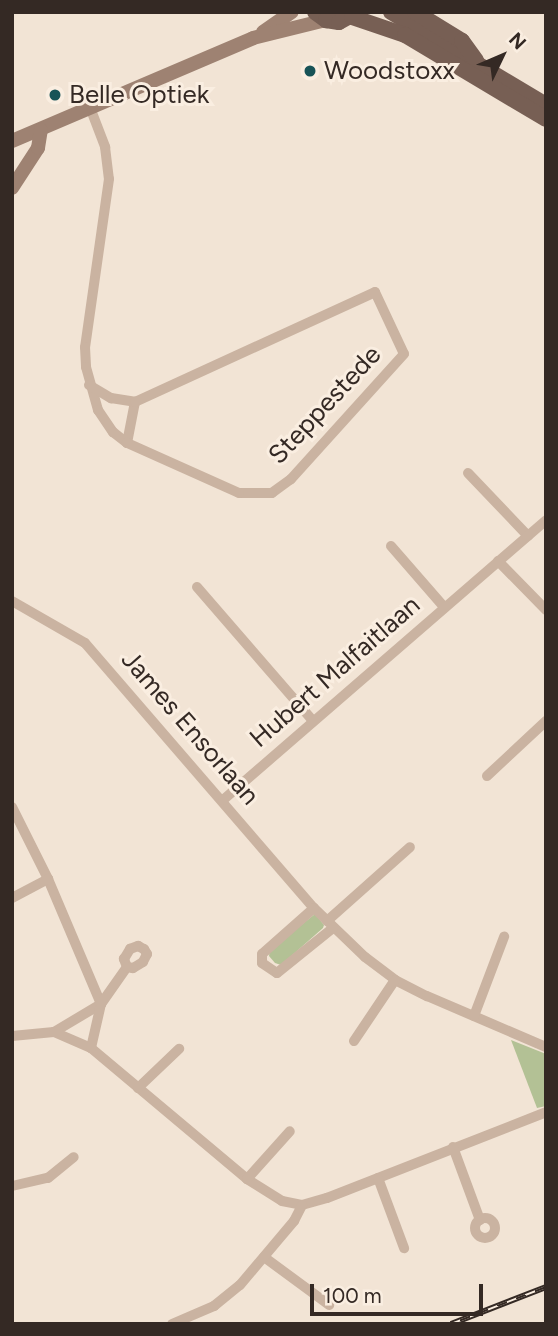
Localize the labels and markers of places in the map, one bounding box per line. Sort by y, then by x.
place label: Woodstoxx [324,55,455,87]
marker: Woodstoxx [302,63,318,79]
place label: Belle Optiek [69,79,209,111]
marker: Belle Optiek [47,87,63,103]

